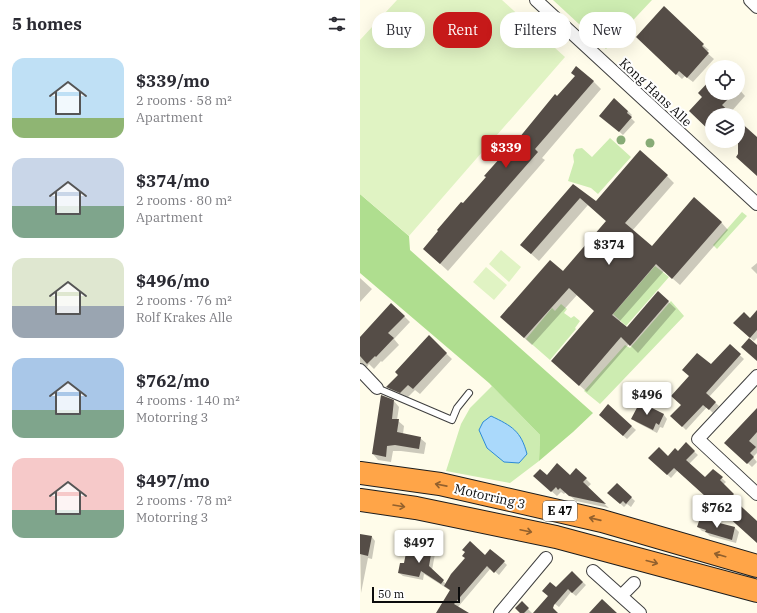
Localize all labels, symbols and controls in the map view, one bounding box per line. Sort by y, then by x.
chip: Buy [372,12,425,48]
chip: Rent [433,12,492,48]
chip: Filters [500,12,571,48]
chip: New [579,12,636,48]
text: 5 homes [12,13,82,35]
icon: filters [326,13,348,35]
street label: Kong Hans Alle [616,54,696,130]
map controls [705,60,745,148]
button: locate [705,60,745,100]
text: $339/mo [136,70,210,92]
icon: home [44,74,92,122]
text: 2 rooms · 58 m² [136,92,232,109]
button: layers [705,108,745,148]
text: Apartment [136,109,203,126]
pin: $339 [482,135,530,169]
text: $339 [490,139,522,156]
text: $374/mo [136,170,210,192]
icon: home [44,174,92,222]
text: 2 rooms · 80 m² [136,192,232,209]
text: Apartment [136,209,203,226]
pin: $374 [585,232,633,266]
text: $374 [593,236,625,253]
text: $496/mo [136,270,210,292]
icon: home [44,274,92,322]
text: 2 rooms · 76 m² [136,292,232,309]
text: Rolf Krakes Alle [136,309,232,326]
text: $762/mo [136,370,210,392]
icon: home [44,374,92,422]
pin: $496 [623,382,671,416]
text: $496 [631,386,663,403]
text: 4 rooms · 140 m² [136,392,240,409]
text: Motorring 3 [136,409,208,426]
text: $497/mo [136,470,210,492]
icon: home [44,474,92,522]
one-way arrow [434,480,447,488]
street label: Motorring 3 [453,480,527,513]
text: 2 rooms · 78 m² [136,492,232,509]
pin: $762 [693,495,741,529]
text: $762 [701,499,733,516]
road number: E 47 [543,501,577,521]
one-way arrow [392,502,405,510]
text: Motorring 3 [136,509,208,526]
one-way arrow [589,515,602,523]
one-way arrow [519,528,532,536]
pin: $497 [395,530,443,564]
text: $497 [403,534,435,551]
one-way arrow [713,551,726,558]
one-way arrow [645,559,658,566]
scale bar [372,585,460,604]
text: 50 m [378,587,404,601]

